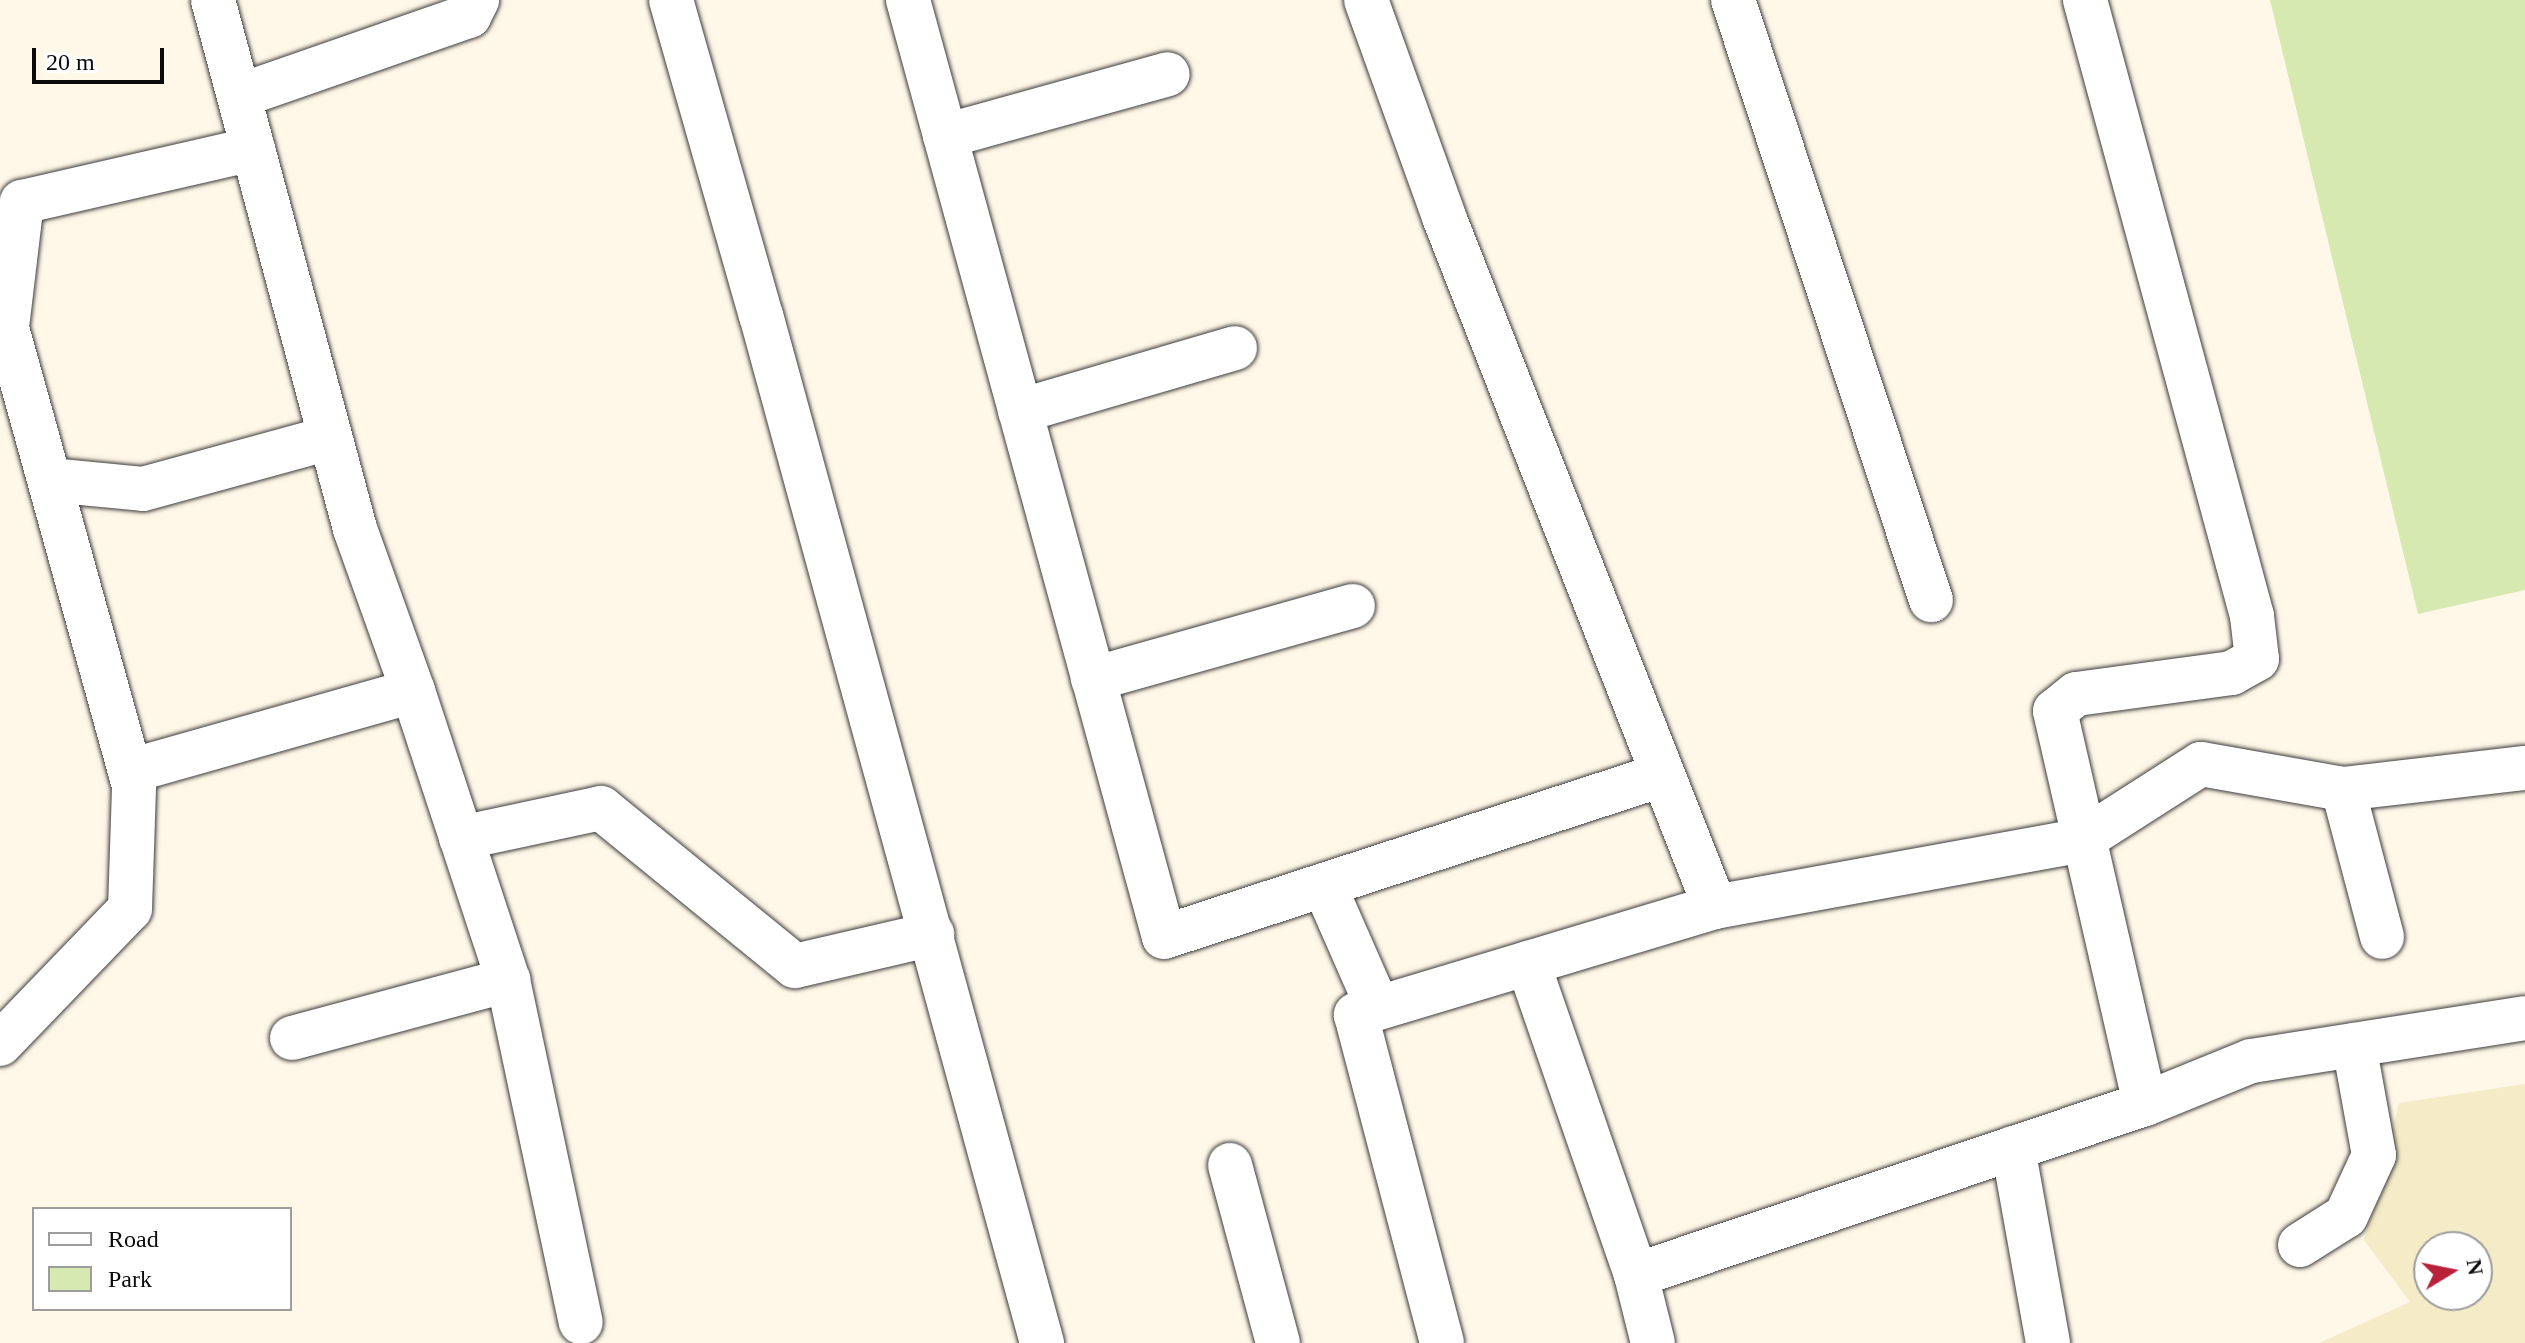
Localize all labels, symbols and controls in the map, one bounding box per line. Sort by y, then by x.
scale bar [36,32,168,82]
text: 20 m [46,49,95,75]
legend [32,1207,292,1311]
text: Road [108,1226,159,1252]
north arrow [2413,1231,2493,1311]
text: N [2461,1257,2489,1277]
text: Park [108,1266,152,1292]

